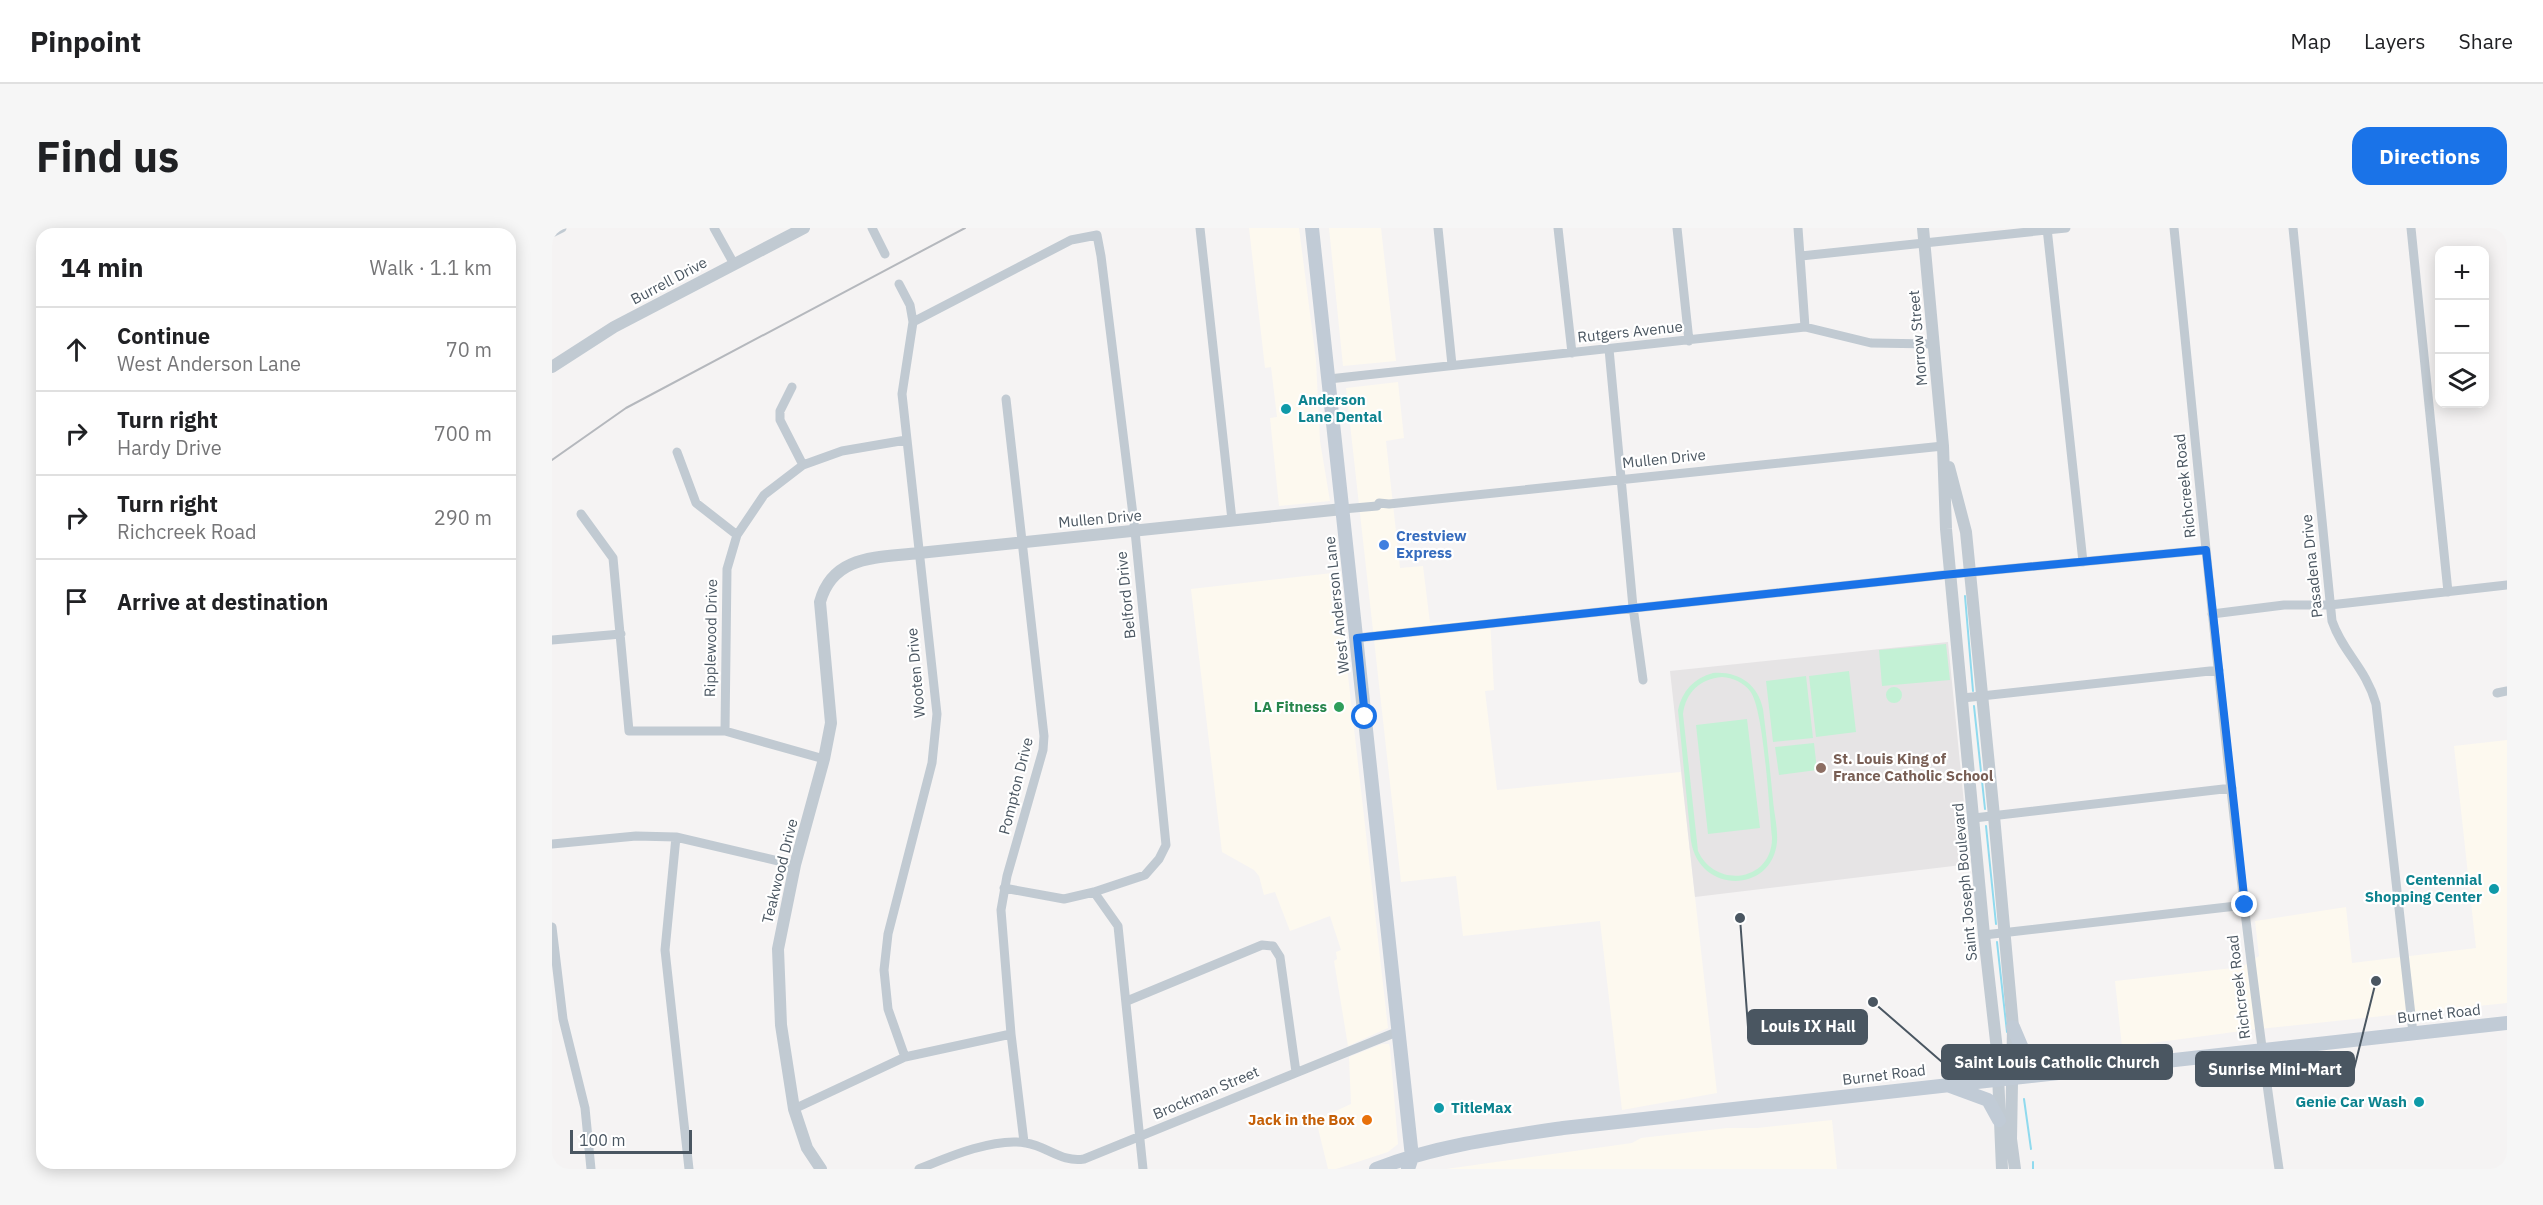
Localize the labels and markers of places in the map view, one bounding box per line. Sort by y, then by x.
place label: Anderson Lane Dental [1298,390,1383,426]
marker: Anderson Lane Dental [1279,402,1293,416]
place label: Crestview Express [1396,526,1467,562]
marker: Crestview Express [1377,538,1391,552]
place label: LA Fitness [1254,697,1327,716]
marker: LA Fitness [1332,700,1346,714]
place label: St. Louis King of France Catholic School [1833,749,1994,785]
marker: St. Louis King of France Catholic School [1814,761,1828,775]
place label: Centennial Shopping Center [2365,870,2482,906]
marker: Centennial Shopping Center [2487,882,2501,896]
callout: Louis IX Hall [1748,1010,1867,1044]
callout: Saint Louis Catholic Church [1942,1045,2172,1079]
callout: Sunrise Mini-Mart [2196,1052,2354,1086]
place label: Genie Car Wash [2296,1092,2407,1111]
marker: Genie Car Wash [2412,1095,2426,1109]
place label: TitleMax [1451,1098,1513,1117]
marker: TitleMax [1432,1101,1446,1115]
place label: Jack in the Box [1248,1110,1356,1129]
marker: Jack in the Box [1360,1113,1374,1127]

